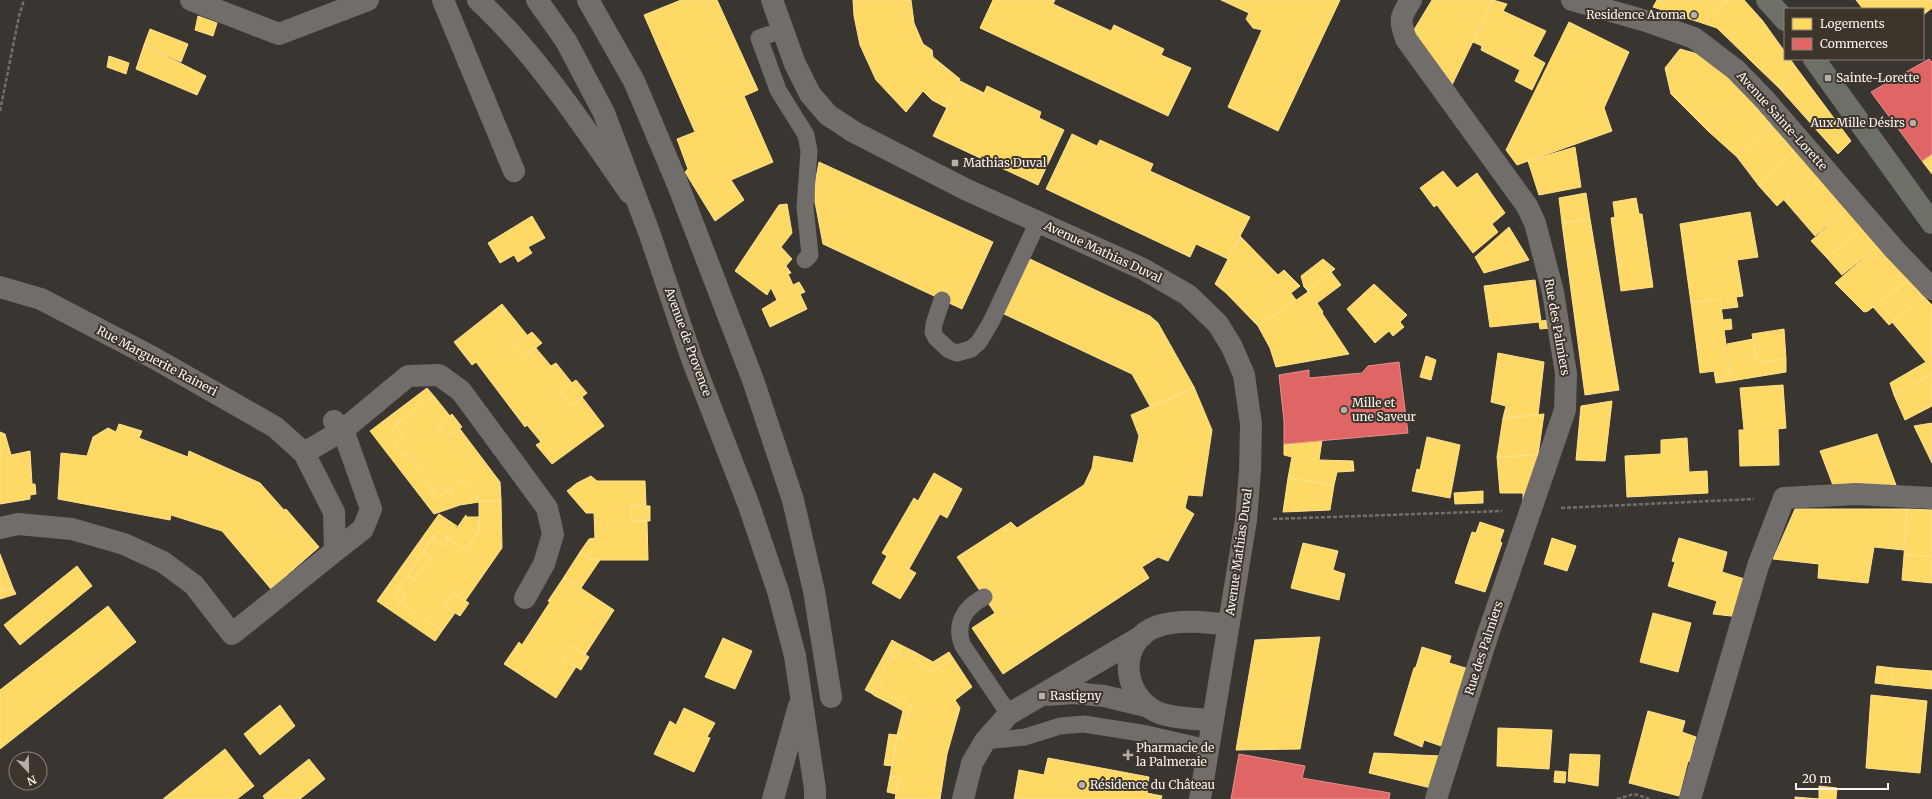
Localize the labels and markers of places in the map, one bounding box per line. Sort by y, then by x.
place label: Residence Aroma [1586,7,1687,22]
marker: Residence Aroma [1689,10,1699,20]
place label: Sainte-Lorette [1836,70,1919,85]
marker: Sainte-Lorette [1823,73,1833,83]
place label: Aux Mille Désirs [1810,115,1905,130]
marker: Aux Mille Désirs [1908,118,1918,128]
place label: Mathias Duval [963,155,1047,170]
marker: Mathias Duval [950,158,960,168]
place label: Mille et une Saveur [1352,395,1417,424]
marker: Mille et une Saveur [1339,405,1349,415]
place label: Rastigny [1050,688,1101,703]
marker: Rastigny [1037,691,1047,701]
place label: Pharmacie de la Palmeraie [1136,740,1214,769]
marker: Pharmacie de la Palmeraie [1123,750,1133,760]
place label: Résidence du Château [1090,777,1216,792]
marker: Résidence du Château [1077,780,1087,790]

